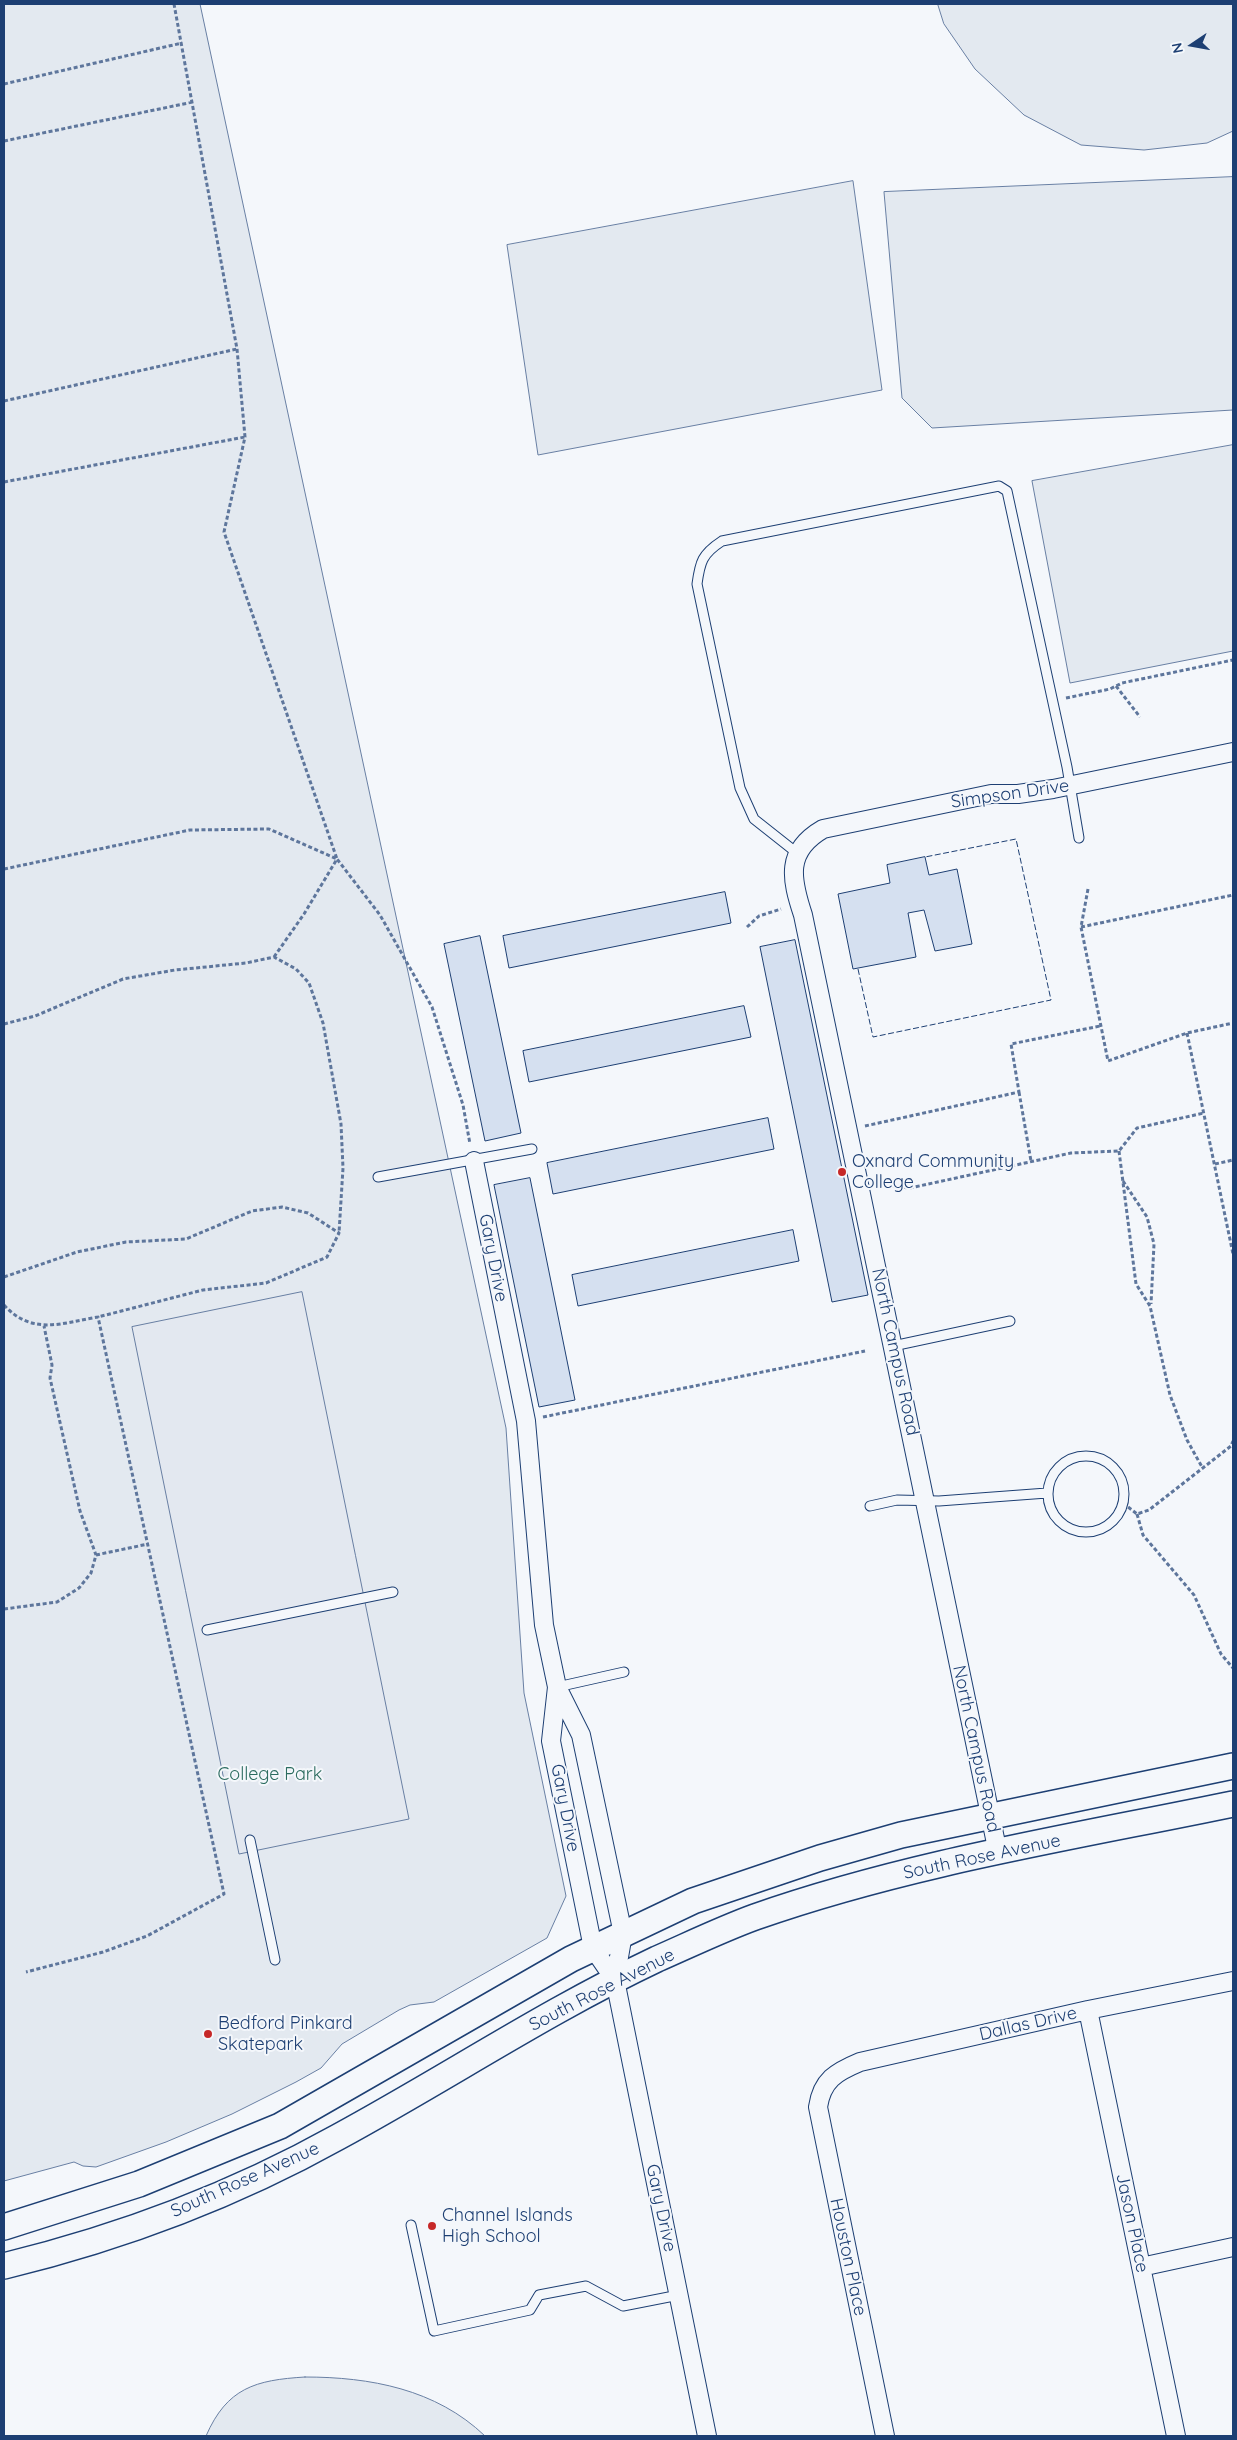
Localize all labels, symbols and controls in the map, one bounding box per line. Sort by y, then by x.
north arrow [1167,20,1217,70]
text: N [1167,41,1187,55]
street label: Simpson Drive [949,775,1071,813]
place label: Oxnard Community College [852,1151,1014,1194]
marker: Oxnard Community College [836,1166,848,1178]
street label: Gary Drive [474,1212,512,1304]
street label: North Campus Road [867,1266,923,1438]
street label: North Campus Road [948,1663,1004,1835]
street label: Gary Drive [546,1762,584,1854]
park label: College Park [218,1764,322,1786]
street label: South Rose Avenue [901,1830,1063,1884]
street label: South Rose Avenue [526,1944,678,2036]
street label: Dallas Drive [977,2002,1079,2046]
place label: Bedford Pinkard Skatepark [218,2013,353,2056]
marker: Bedford Pinkard Skatepark [202,2028,214,2040]
street label: South Rose Avenue [167,2138,323,2222]
street label: Gary Drive [641,2162,681,2254]
street label: Jason Place [1111,2171,1153,2275]
street label: Houston Place [825,2196,871,2318]
place label: Channel Islands High School [442,2205,573,2248]
marker: Channel Islands High School [426,2220,438,2232]

